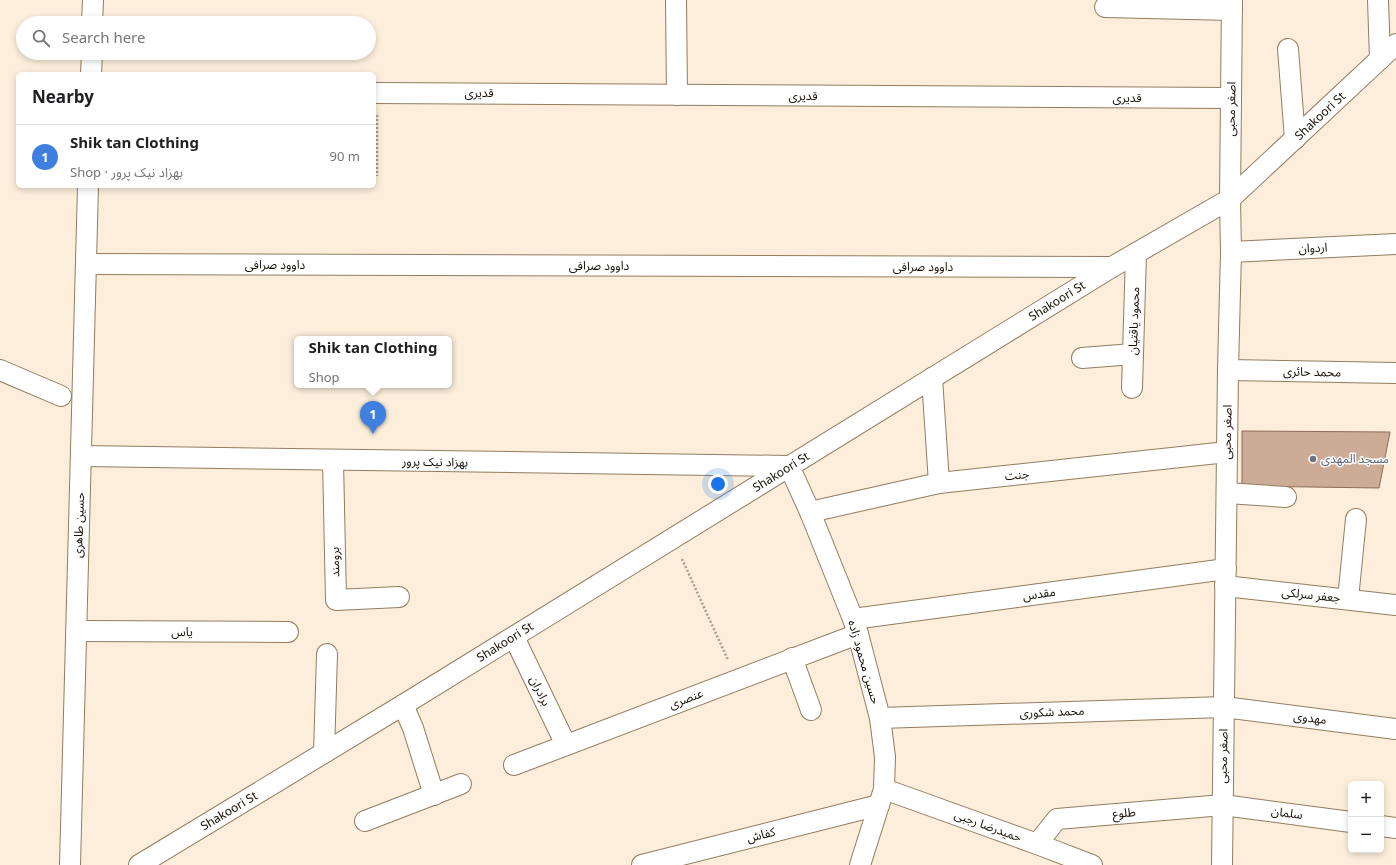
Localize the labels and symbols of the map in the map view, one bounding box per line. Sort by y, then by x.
street label: قدیری [464,81,494,106]
street label: اصغر محبی [1219,81,1244,137]
street label: قدیری [788,84,818,109]
street label: Shakoori St [1288,85,1353,147]
street label: قدیری [1112,86,1142,111]
street label: اردوان [1298,235,1328,262]
street label: داوود صرافی [245,253,306,278]
street label: داوود صرافی [569,254,630,279]
street label: داوود صرافی [893,255,954,280]
street label: Shakoori St [1024,274,1091,329]
street label: محمود یاقتیان [1121,286,1148,356]
street label: محمد حائری [1283,359,1341,386]
pin: 1 [360,401,386,434]
street label: اصغر محبی [1215,404,1240,460]
street label: Shakoori St [748,445,815,500]
place label: مسجد المهدی [1321,447,1389,472]
street label: بهزاد نیک پرور [401,449,468,476]
marker: مسجد المهدی [1308,454,1318,464]
street label: جنت [1004,462,1030,489]
your location [708,474,728,494]
street label: حسین طاهری [66,492,93,558]
street label: برومند [323,547,348,577]
street label: مقدس [1021,580,1057,609]
street label: جعفر سرلکی [1280,580,1342,611]
street label: Shakoori St [472,615,539,670]
street label: حسین محمود زاده [840,617,887,707]
street label: یاس [171,620,193,645]
street label: برادران [521,672,558,711]
street label: عنصری [665,681,707,717]
street label: محمد شکوری [1019,699,1085,726]
street label: مهدوی [1292,704,1328,733]
street label: اصغر محبی [1211,728,1236,784]
street label: Shakoori St [195,784,264,839]
street label: سلمان [1270,799,1304,828]
street label: طلوع [1111,800,1137,827]
street label: حمیدرضا رجبی [951,803,1025,850]
street label: کفاش [744,820,779,851]

